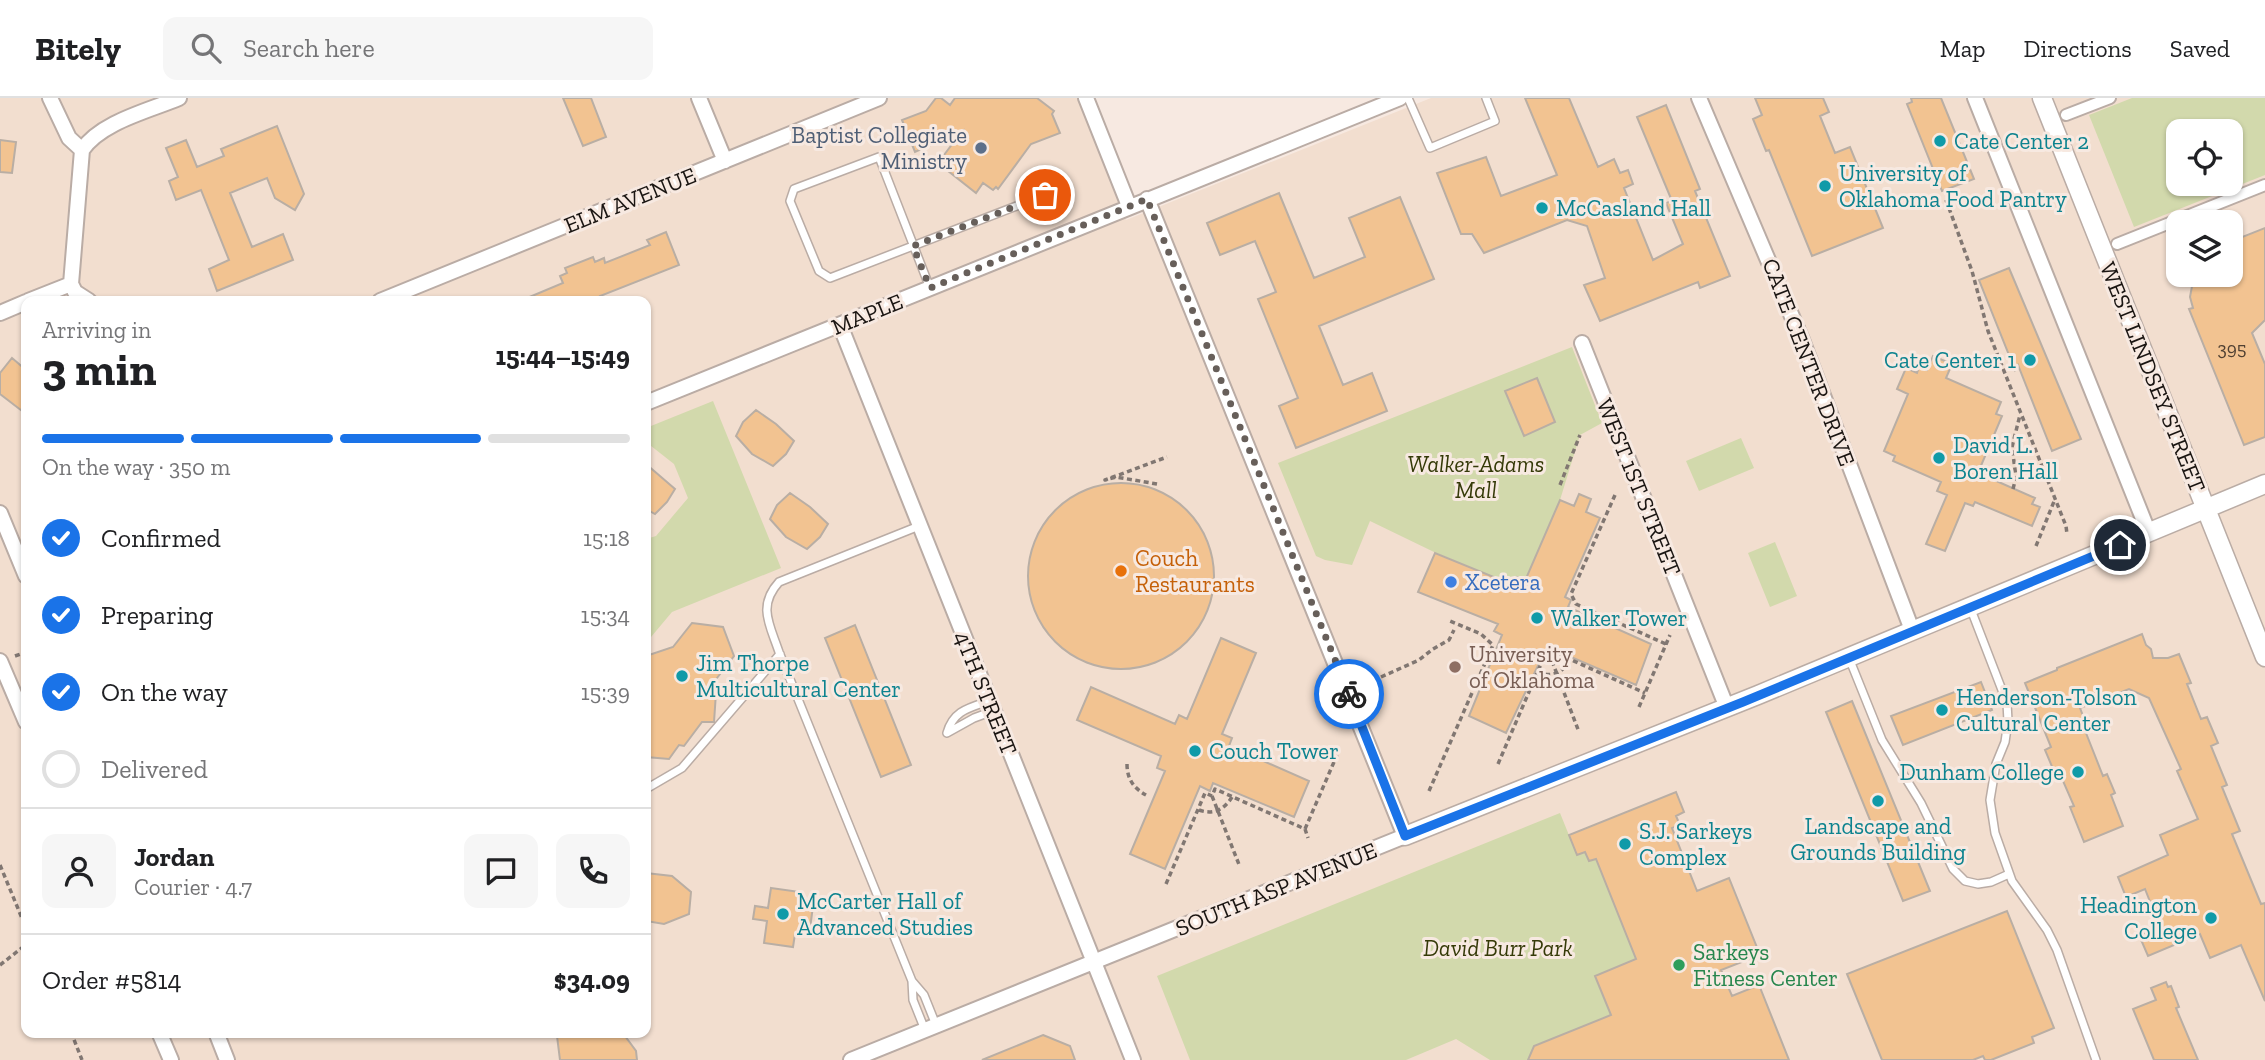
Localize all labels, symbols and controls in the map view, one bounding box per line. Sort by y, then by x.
search box [163,17,653,80]
text: Bitely [35,29,121,68]
icon: search [187,29,225,67]
text: Search here [243,32,375,64]
text: Map [1940,34,1986,63]
text: Directions [2024,34,2132,63]
text: Saved [2170,34,2230,63]
map controls [2166,119,2243,287]
button: locate [2166,119,2243,196]
place label: Baptist Collegiate Ministry [791,121,967,175]
place label: Cate Center 2 [1954,127,2089,155]
marker: Cate Center 2 [1932,133,1948,149]
marker: Baptist Collegiate Ministry [973,140,989,156]
place label: University of Oklahoma Food Pantry [1839,159,2067,213]
street label: ELM AVENUE [560,161,700,239]
pin [1015,165,1075,225]
icon: bag [1026,176,1064,214]
marker: University of Oklahoma Food Pantry [1817,178,1833,194]
place label: McCasland Hall [1556,194,1711,222]
marker: McCasland Hall [1534,200,1550,216]
button: layers [2166,210,2243,287]
street label: CATE CENTER DRIVE [1757,254,1861,470]
street label: WEST LINDSEY STREET [2094,258,2212,496]
street label: MAPLE [827,287,907,341]
text: Arriving in [42,316,151,344]
house number: 395 [2217,337,2247,360]
text: 15:44–15:49 [496,340,630,372]
text: 3 min [42,342,156,397]
place label: Cate Center 1 [1884,346,2016,374]
marker: Cate Center 1 [2022,352,2038,368]
street label: WEST 1ST STREET [1591,394,1687,580]
place label: David L. Boren Hall [1953,431,2058,485]
park label: Walker-Adams Mall [1408,450,1544,504]
marker: David L. Boren Hall [1931,450,1947,466]
text: On the way · 350 m [42,453,230,481]
pin [2090,515,2150,575]
icon: check [42,519,80,557]
text: Confirmed [101,522,221,554]
text: 15:18 [583,524,630,552]
icon: home [2101,526,2139,564]
place label: Couch Restaurants [1135,544,1255,598]
marker: Couch Restaurants [1113,563,1129,579]
place label: Xcetera [1465,568,1541,596]
marker: Xcetera [1443,574,1459,590]
icon: check [42,596,80,634]
text: Preparing [101,599,213,631]
text: 15:34 [581,601,630,629]
place label: Walker Tower [1551,604,1687,632]
marker: Walker Tower [1529,610,1545,626]
street label: 4TH STREET [949,627,1023,759]
place label: University of Oklahoma [1469,640,1595,694]
place label: Jim Thorpe Multicultural Center [696,649,901,703]
courier [1314,659,1384,729]
marker: University of Oklahoma [1447,659,1463,675]
marker: Jim Thorpe Multicultural Center [674,668,690,684]
icon: check [42,673,80,711]
icon: bike [1330,675,1368,713]
text: On the way [101,676,228,708]
text: 15:39 [581,678,630,706]
place label: Henderson-Tolson Cultural Center [1956,683,2137,737]
marker: Henderson-Tolson Cultural Center [1934,702,1950,718]
place label: Couch Tower [1209,737,1339,765]
marker: Couch Tower [1187,743,1203,759]
text: Delivered [101,753,208,785]
place label: Dunham College [1900,758,2064,786]
marker: Dunham College [2070,764,2086,780]
marker: Landscape and Grounds Building [1870,793,1886,809]
place label: Landscape and Grounds Building [1790,812,1966,866]
place label: S.J. Sarkeys Complex [1639,817,1752,871]
button: person [42,834,116,908]
button: chat [464,834,538,908]
button: phone [556,834,630,908]
street label: SOUTH ASP AVENUE [1171,836,1381,942]
marker: S.J. Sarkeys Complex [1617,836,1633,852]
text: Jordan [134,841,214,873]
text: Courier · 4.7 [134,873,252,901]
place label: McCarter Hall of Advanced Studies [797,887,973,941]
place label: Headington College [2080,891,2197,945]
marker: McCarter Hall of Advanced Studies [775,906,791,922]
marker: Headington College [2203,910,2219,926]
park label: David Burr Park [1423,934,1573,962]
place label: Sarkeys Fitness Center [1693,938,1838,992]
marker: Sarkeys Fitness Center [1671,957,1687,973]
text: Order #5814 [42,964,181,996]
text: $34.09 [554,964,630,996]

